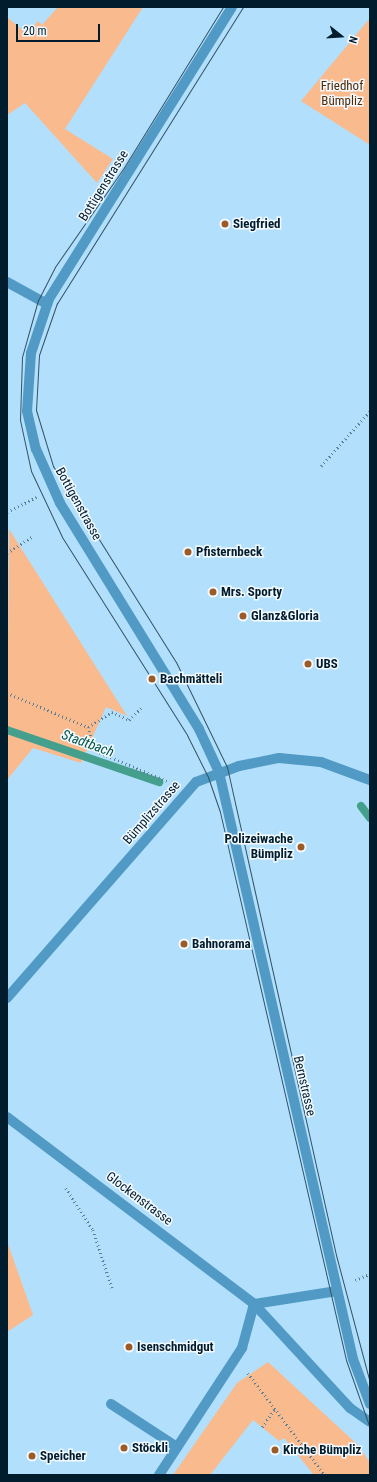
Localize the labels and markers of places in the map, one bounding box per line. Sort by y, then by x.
place label: Siegfried [233,216,281,232]
marker: Siegfried [220,219,230,229]
place label: Pfisternbeck [196,544,262,560]
marker: Pfisternbeck [183,547,193,557]
place label: Mrs. Sporty [221,584,282,600]
marker: Mrs. Sporty [208,587,218,597]
place label: Glanz&Gloria [251,608,319,624]
marker: Glanz&Gloria [238,611,248,621]
place label: UBS [316,656,338,672]
marker: UBS [303,659,313,669]
place label: Bachmätteli [160,671,222,687]
marker: Bachmätteli [147,674,157,684]
place label: Polizeiwache Bümpliz [224,832,293,863]
marker: Polizeiwache Bümpliz [296,842,306,852]
place label: Bahnorama [192,936,251,952]
marker: Bahnorama [179,939,189,949]
place label: Isenschmidgut [137,1339,214,1355]
marker: Isenschmidgut [124,1342,134,1352]
place label: Stöckli [132,1440,168,1456]
place label: Kirche Bümpliz [283,1442,361,1458]
marker: Stöckli [119,1443,129,1453]
marker: Kirche Bümpliz [270,1445,280,1455]
place label: Speicher [40,1448,86,1464]
marker: Speicher [27,1451,37,1461]

